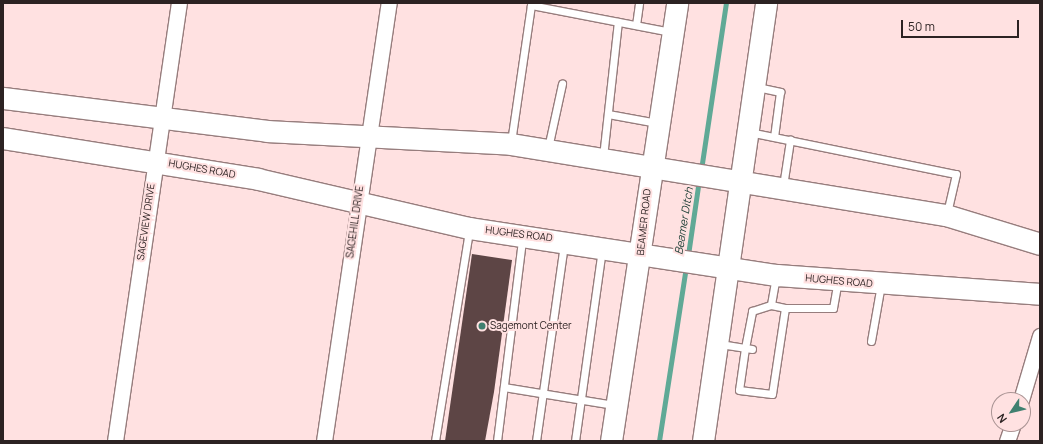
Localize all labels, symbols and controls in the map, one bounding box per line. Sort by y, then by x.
scale bar [903,12,1021,38]
text: 50 m [908,18,935,35]
street label: HUGHES ROAD [168,157,236,181]
street label: SAGEVIEW DRIVE [135,183,157,261]
street label: SAGEHILL DRIVE [344,185,366,259]
water label: Beamer Ditch [672,186,696,256]
street label: BEAMER ROAD [635,188,653,256]
street label: HUGHES ROAD [485,224,553,244]
street label: HUGHES ROAD [805,272,873,290]
place label: Sagemont Center [490,320,572,332]
marker: Sagemont Center [477,321,487,331]
north arrow [991,392,1031,432]
text: N [993,411,1010,426]

